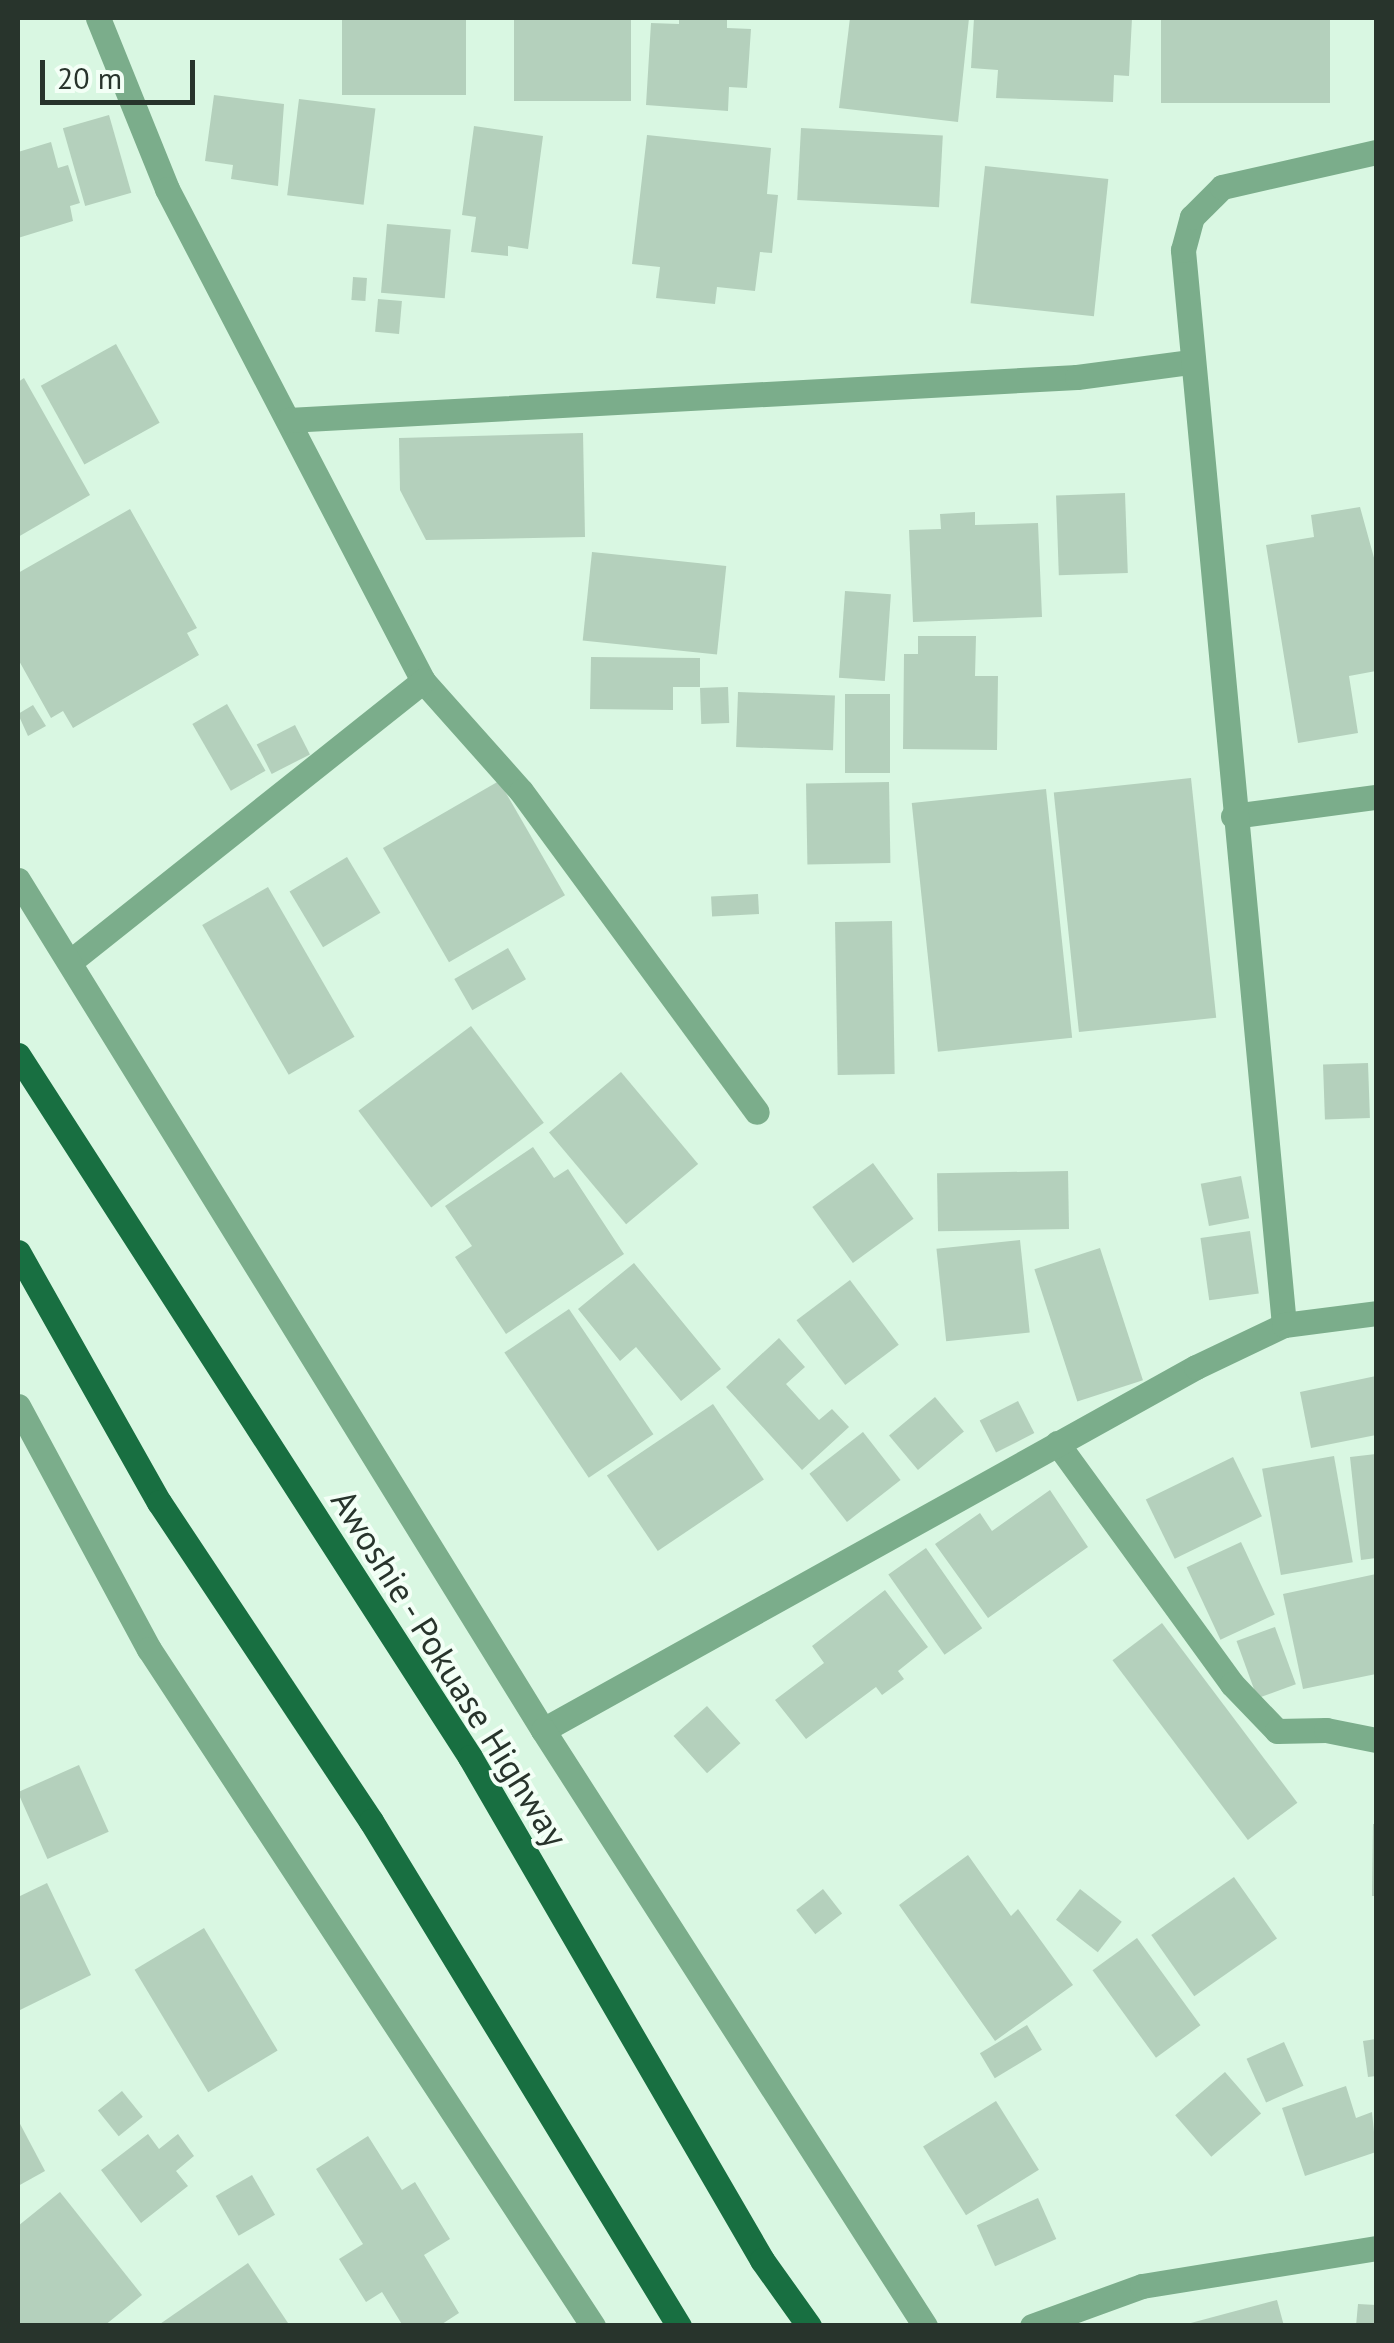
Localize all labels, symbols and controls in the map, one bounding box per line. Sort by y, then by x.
scale bar [45,40,200,102]
text: 20 m [57,58,122,97]
street label: Awoshie - Pokuase Highway [321,1480,579,1856]

